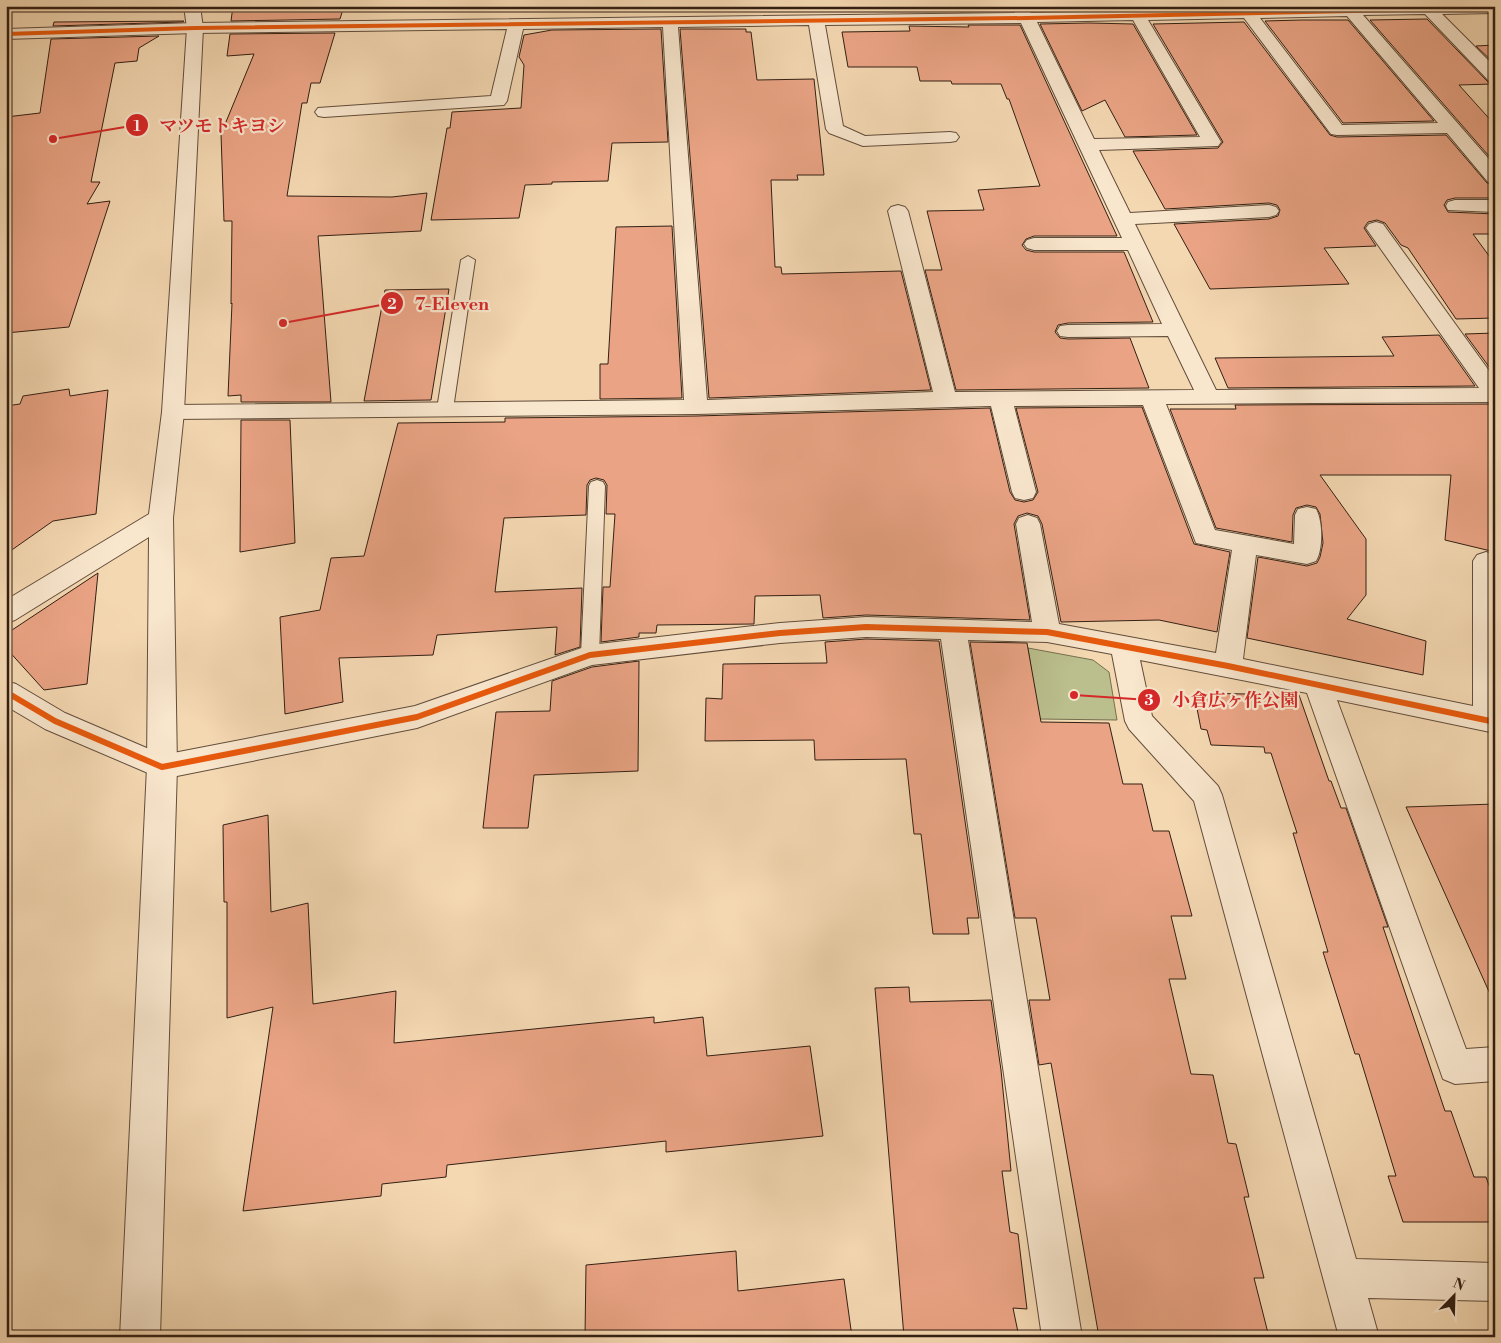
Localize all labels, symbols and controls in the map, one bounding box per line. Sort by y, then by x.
callout: マツモトキヨシ [124,109,295,142]
text: マツモトキヨシ [159,115,285,138]
text: 1 [133,117,141,136]
callout: 7-Eleven [380,287,499,320]
text: 7-Eleven [415,293,489,316]
text: 2 [387,295,397,314]
callout: 小倉広ヶ作公園 [1137,683,1308,716]
text: 小倉広ヶ作公園 [1172,689,1298,712]
text: 3 [1144,691,1154,710]
north arrow [1428,1270,1478,1320]
text: N [1450,1275,1467,1295]

